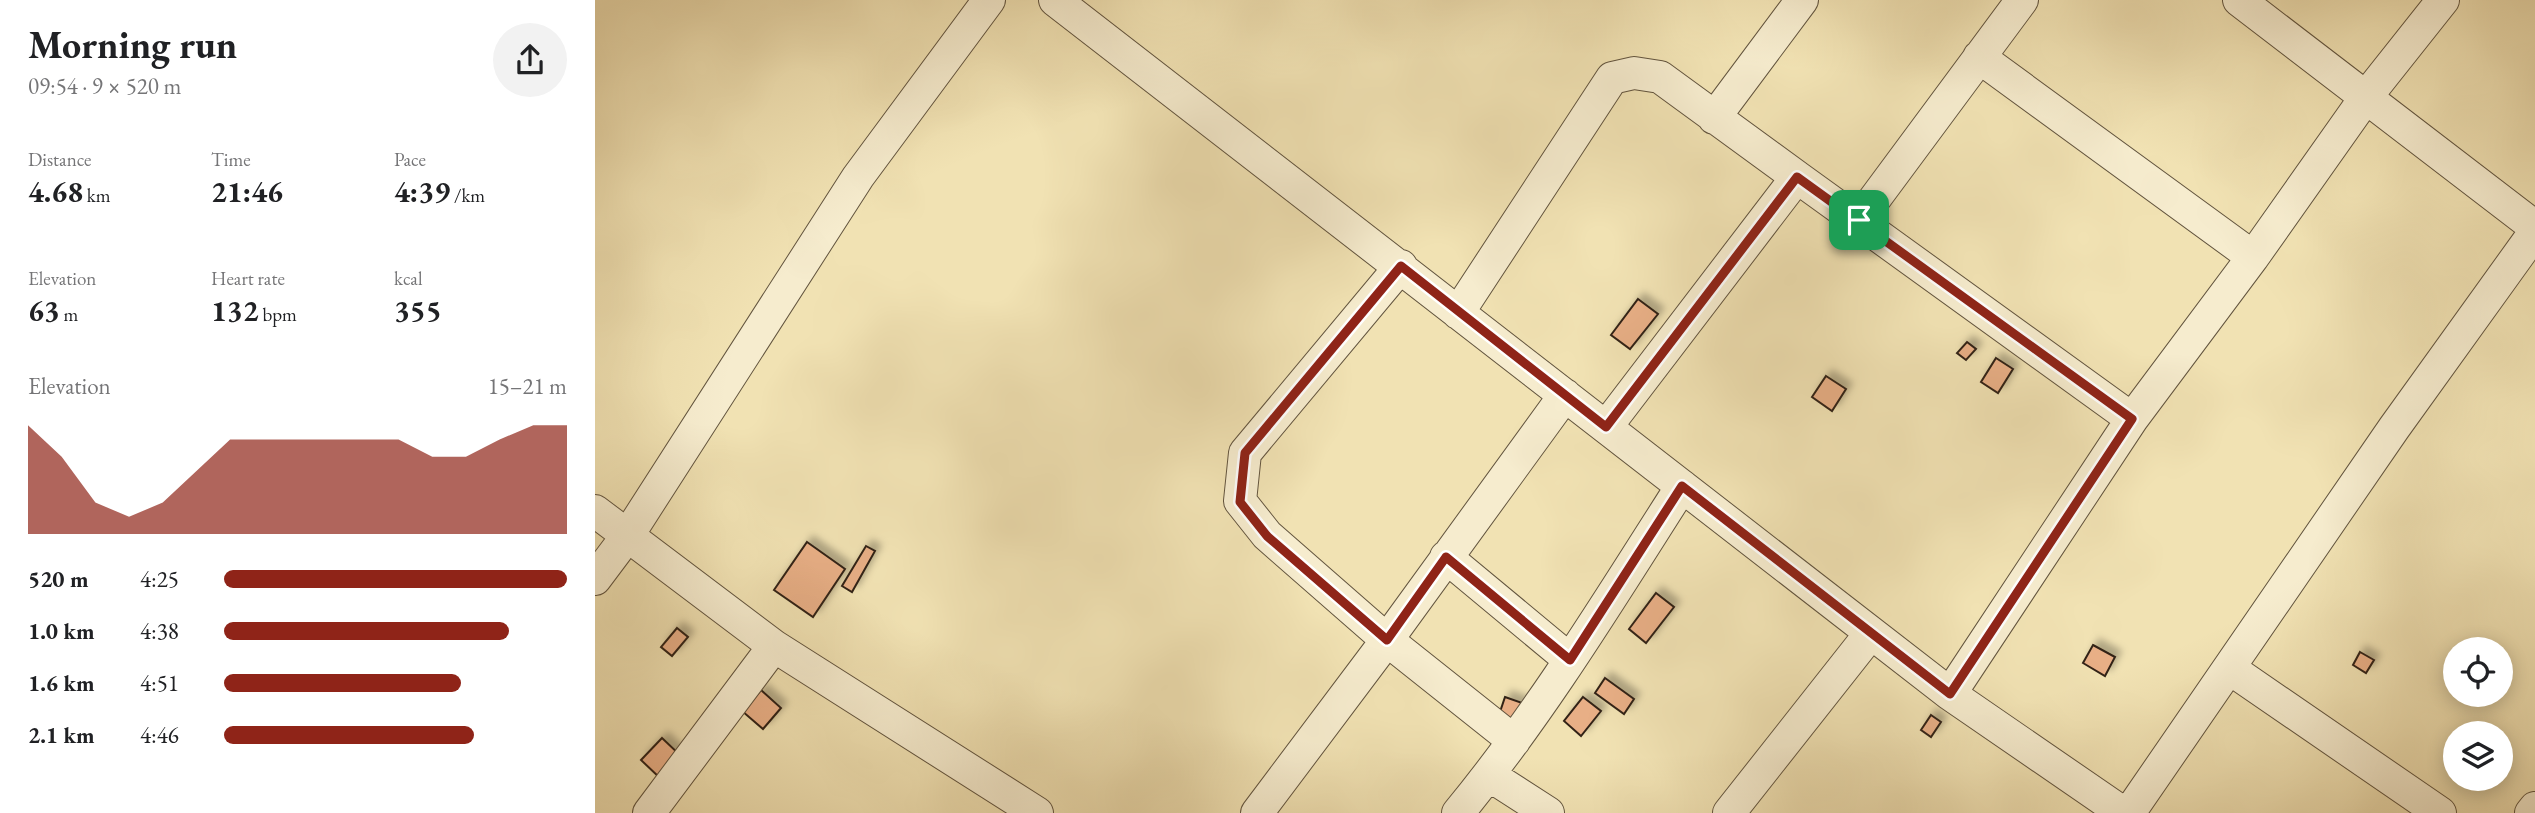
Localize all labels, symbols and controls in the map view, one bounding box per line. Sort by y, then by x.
text: Morning run [28,20,237,69]
button: share [493,23,567,97]
text: 09:54 · 9 × 520 m [28,71,181,101]
text: Distance [28,147,91,172]
text: Time [211,147,251,172]
text: Pace [394,147,426,172]
text: 4.68 [28,172,83,211]
text: 21:46 [211,172,283,211]
text: 4:39 [394,172,450,211]
text: km [83,183,111,208]
text: /km [450,183,485,208]
pin [1829,190,1889,250]
icon: arrive [1840,201,1878,239]
text: Elevation [28,266,96,291]
text: Heart rate [211,266,285,291]
text: kcal [394,266,423,291]
text: 63 [28,291,60,330]
text: 132 [211,291,259,330]
text: 355 [394,291,442,330]
text: m [60,302,78,327]
text: bpm [259,302,297,327]
text: Elevation [28,371,111,401]
text: 15–21 m [488,371,567,401]
text: 520 m [28,564,89,594]
text: 4:25 [140,564,179,594]
text: 1.0 km [28,616,95,646]
text: 4:38 [140,616,179,646]
map controls [2443,637,2513,791]
button: locate [2443,637,2513,707]
text: 1.6 km [28,668,95,698]
text: 4:51 [140,668,179,698]
text: 2.1 km [28,720,95,750]
text: 4:46 [140,720,179,750]
button: layers [2443,721,2513,791]

